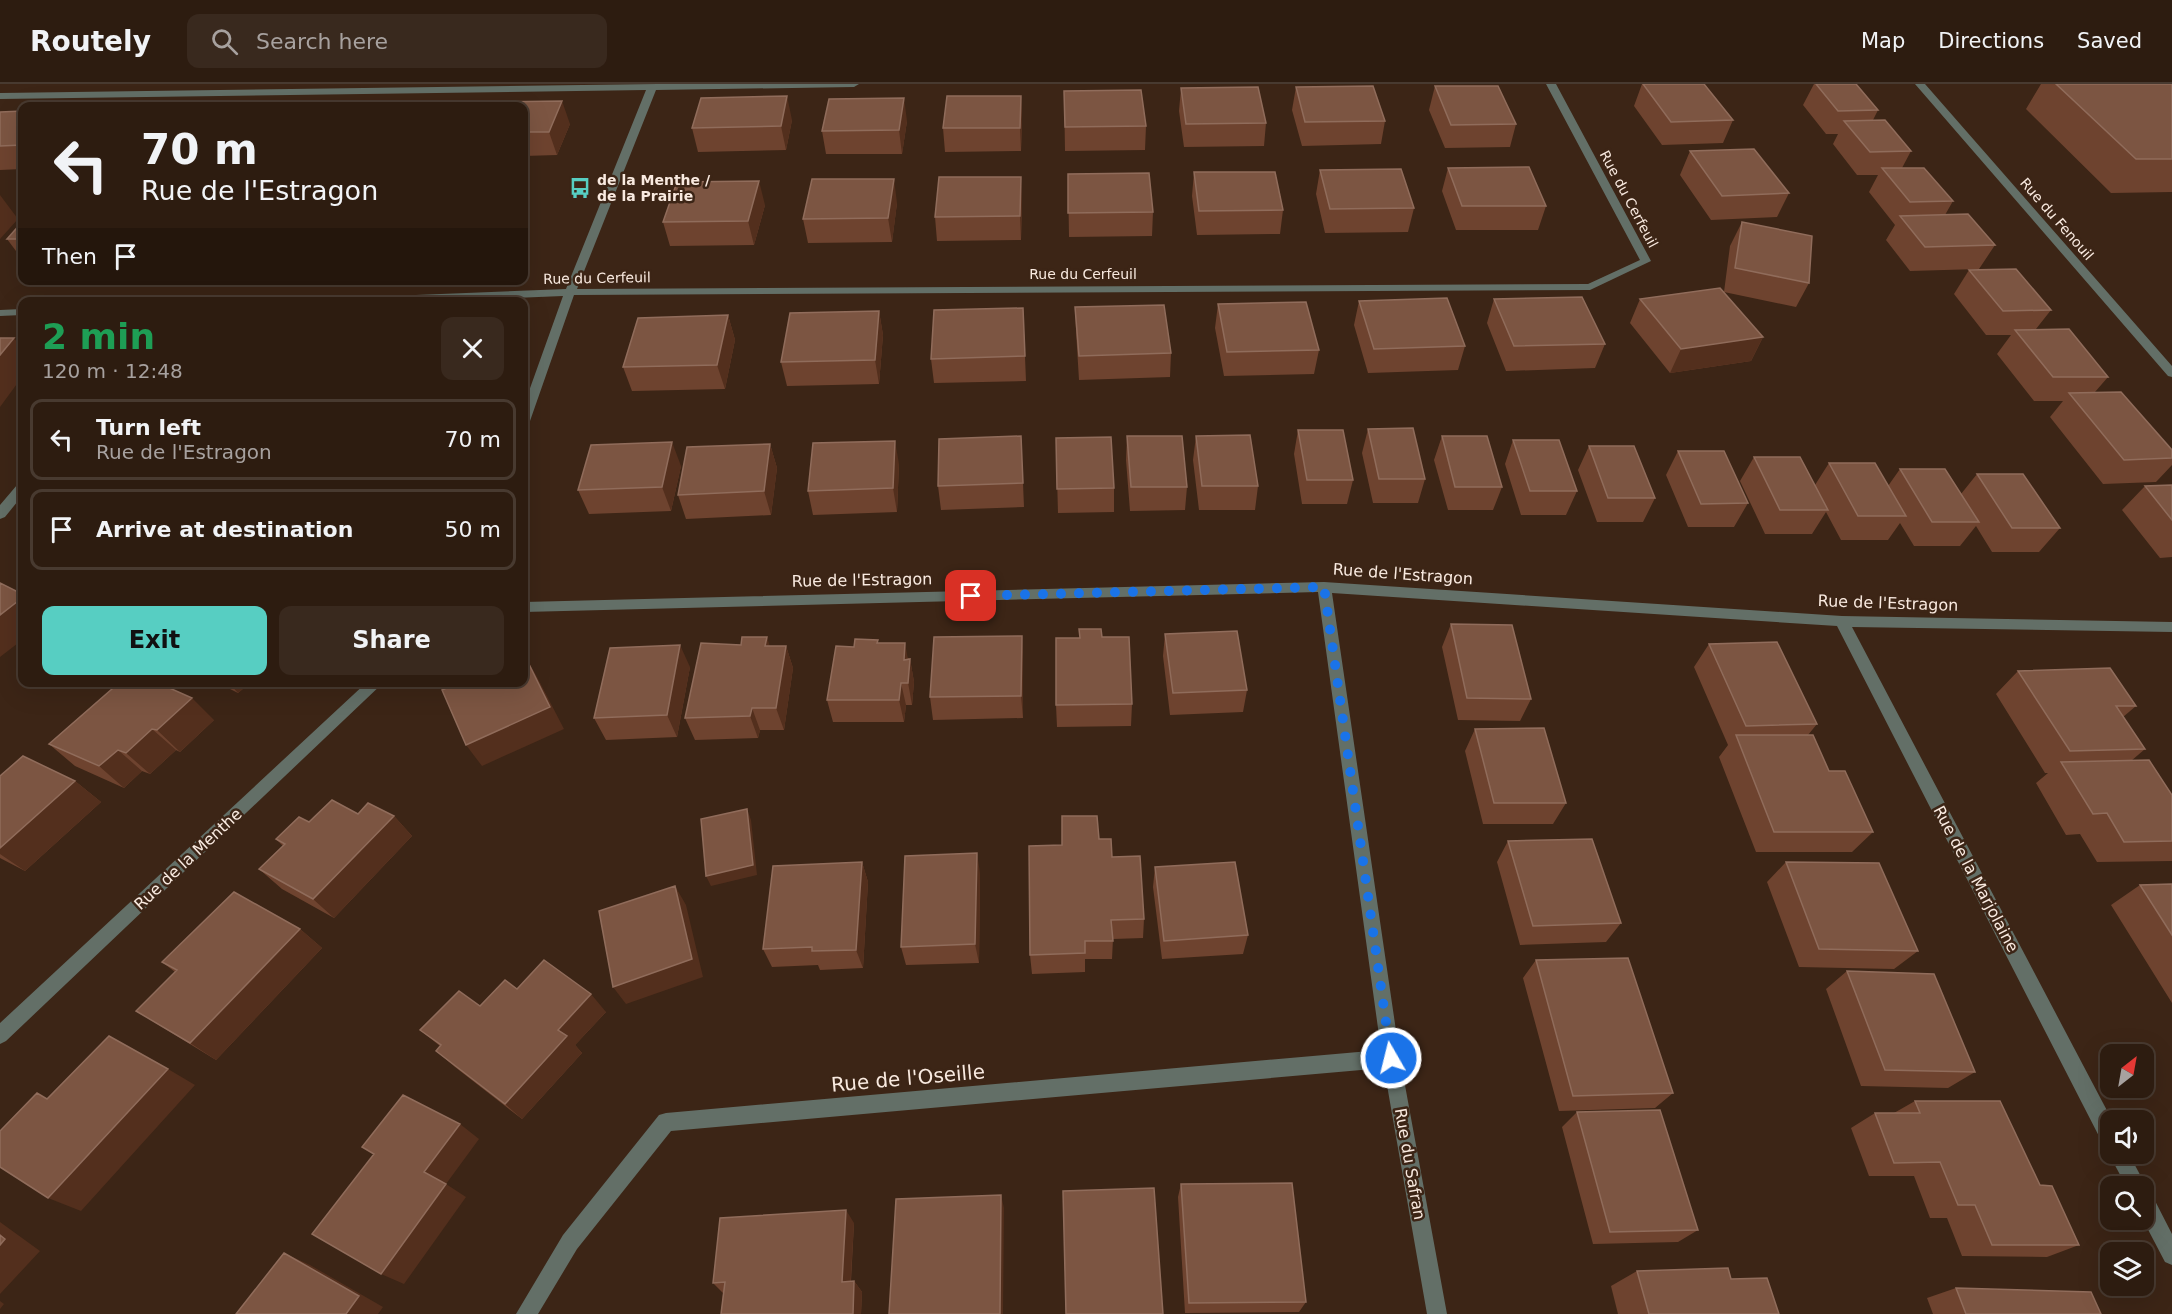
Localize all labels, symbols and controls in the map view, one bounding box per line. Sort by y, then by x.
search box [187,14,607,68]
text: Routely [30,25,151,58]
icon: search [208,25,241,58]
text: Search here [256,29,388,54]
text: Map [1861,29,1905,53]
text: Directions [1938,29,2044,53]
text: Saved [2077,29,2142,53]
text: 70 m [141,125,258,174]
icon: left [42,126,120,204]
street label: Rue du Cerfeuil [1597,148,1661,250]
place label: de la Menthe / de la Prairie [597,172,711,204]
text: Rue de l'Estragon [141,175,378,206]
street label: Rue du Fenouil [2017,175,2097,263]
bus stop icon: de la Menthe / de la Prairie [568,176,592,200]
icon: arrive [109,240,142,273]
text: Then [42,244,97,269]
street label: Rue du Cerfeuil [1029,266,1137,282]
street label: Rue du Cerfeuil [543,269,651,287]
text: 2 min [42,316,155,357]
button: close [441,317,504,380]
text: 120 m · 12:48 [42,359,183,383]
text: Turn left [96,415,201,440]
icon: left [45,423,78,456]
text: 70 m [445,427,501,452]
text: Rue de l'Estragon [96,440,272,464]
icon: arrive [45,513,78,546]
text: Arrive at destination [96,517,353,542]
text: 50 m [445,517,501,542]
street label: Rue de l'Estragon [1332,560,1474,588]
street label: Rue de l'Estragon [792,569,932,591]
pin [945,570,996,621]
icon: arrive [954,579,987,612]
street label: Rue de l'Estragon [1817,591,1959,615]
button: Exit [42,606,267,675]
button: Share [279,606,504,675]
street label: Rue de la Marjolaine [1929,803,2023,955]
street label: Rue de la Menthe [130,804,246,914]
position arrow [1359,1026,1423,1090]
north arrow [2100,1044,2154,1098]
map controls [2100,1044,2154,1296]
street label: Rue de l'Oseille [830,1059,986,1097]
street label: Rue du Safran [1391,1107,1429,1221]
button: sound [2100,1110,2154,1164]
button: search [2100,1176,2154,1230]
button: layers [2100,1242,2154,1296]

